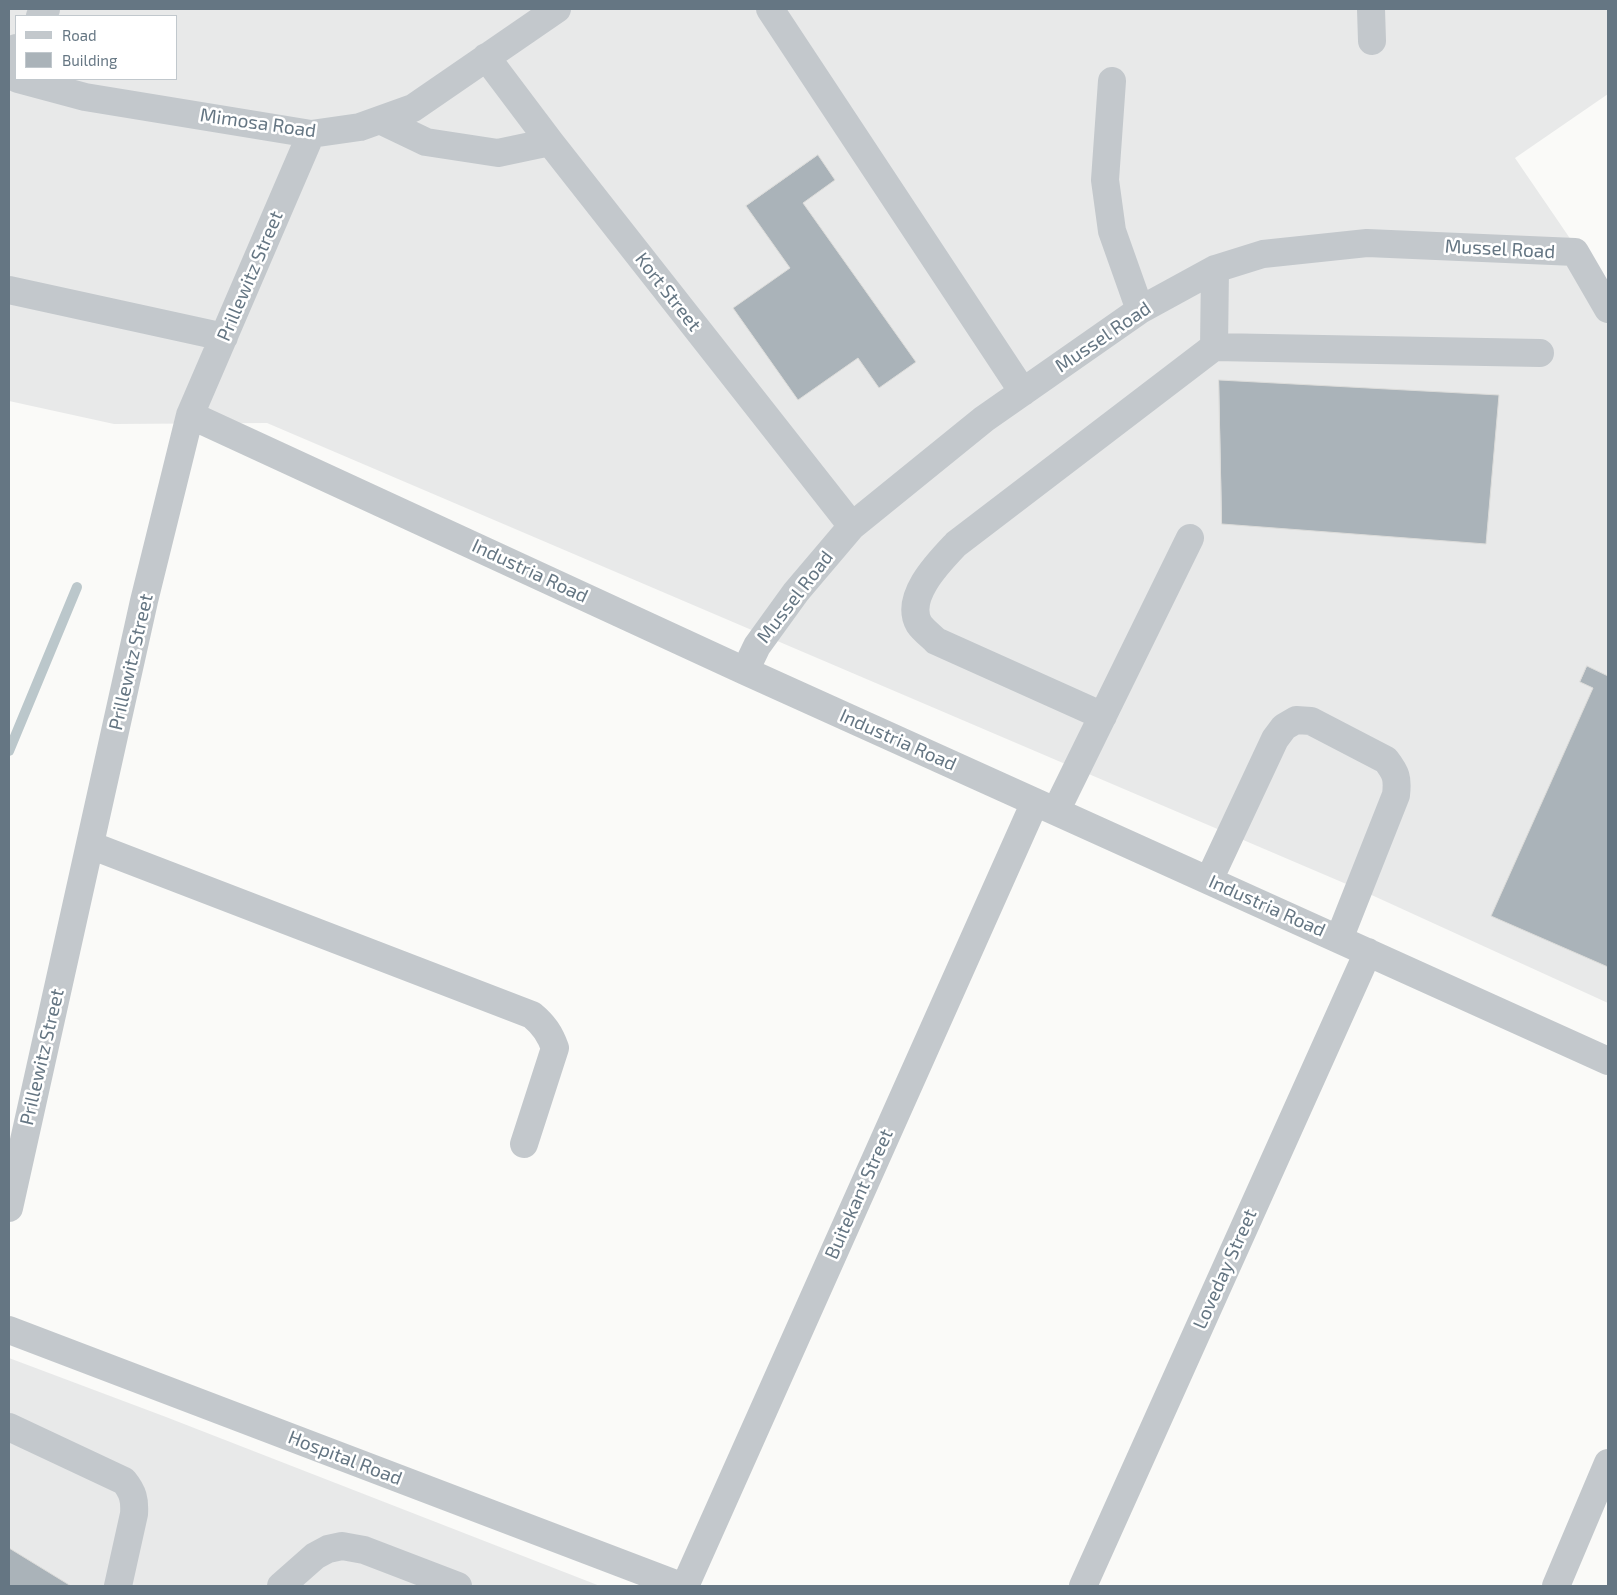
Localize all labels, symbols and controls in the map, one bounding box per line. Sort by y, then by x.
legend [15,15,178,80]
text: Road [62,26,97,44]
text: Building [62,51,117,69]
street label: Mimosa Road [199,104,317,142]
street label: Prillewitz Street [212,207,288,345]
street label: Mussel Road [1444,235,1556,263]
street label: Kort Street [630,248,706,336]
street label: Mussel Road [1051,297,1155,377]
street label: Industria Road [468,534,592,608]
street label: Mussel Road [752,546,838,648]
street label: Prillewitz Street [104,592,158,732]
street label: Industria Road [836,704,960,776]
street label: Industria Road [1205,870,1329,942]
street label: Prillewitz Street [15,987,69,1127]
street label: Buitekant Street [820,1125,898,1263]
street label: Loveday Street [1188,1205,1262,1333]
street label: Hospital Road [285,1426,405,1490]

